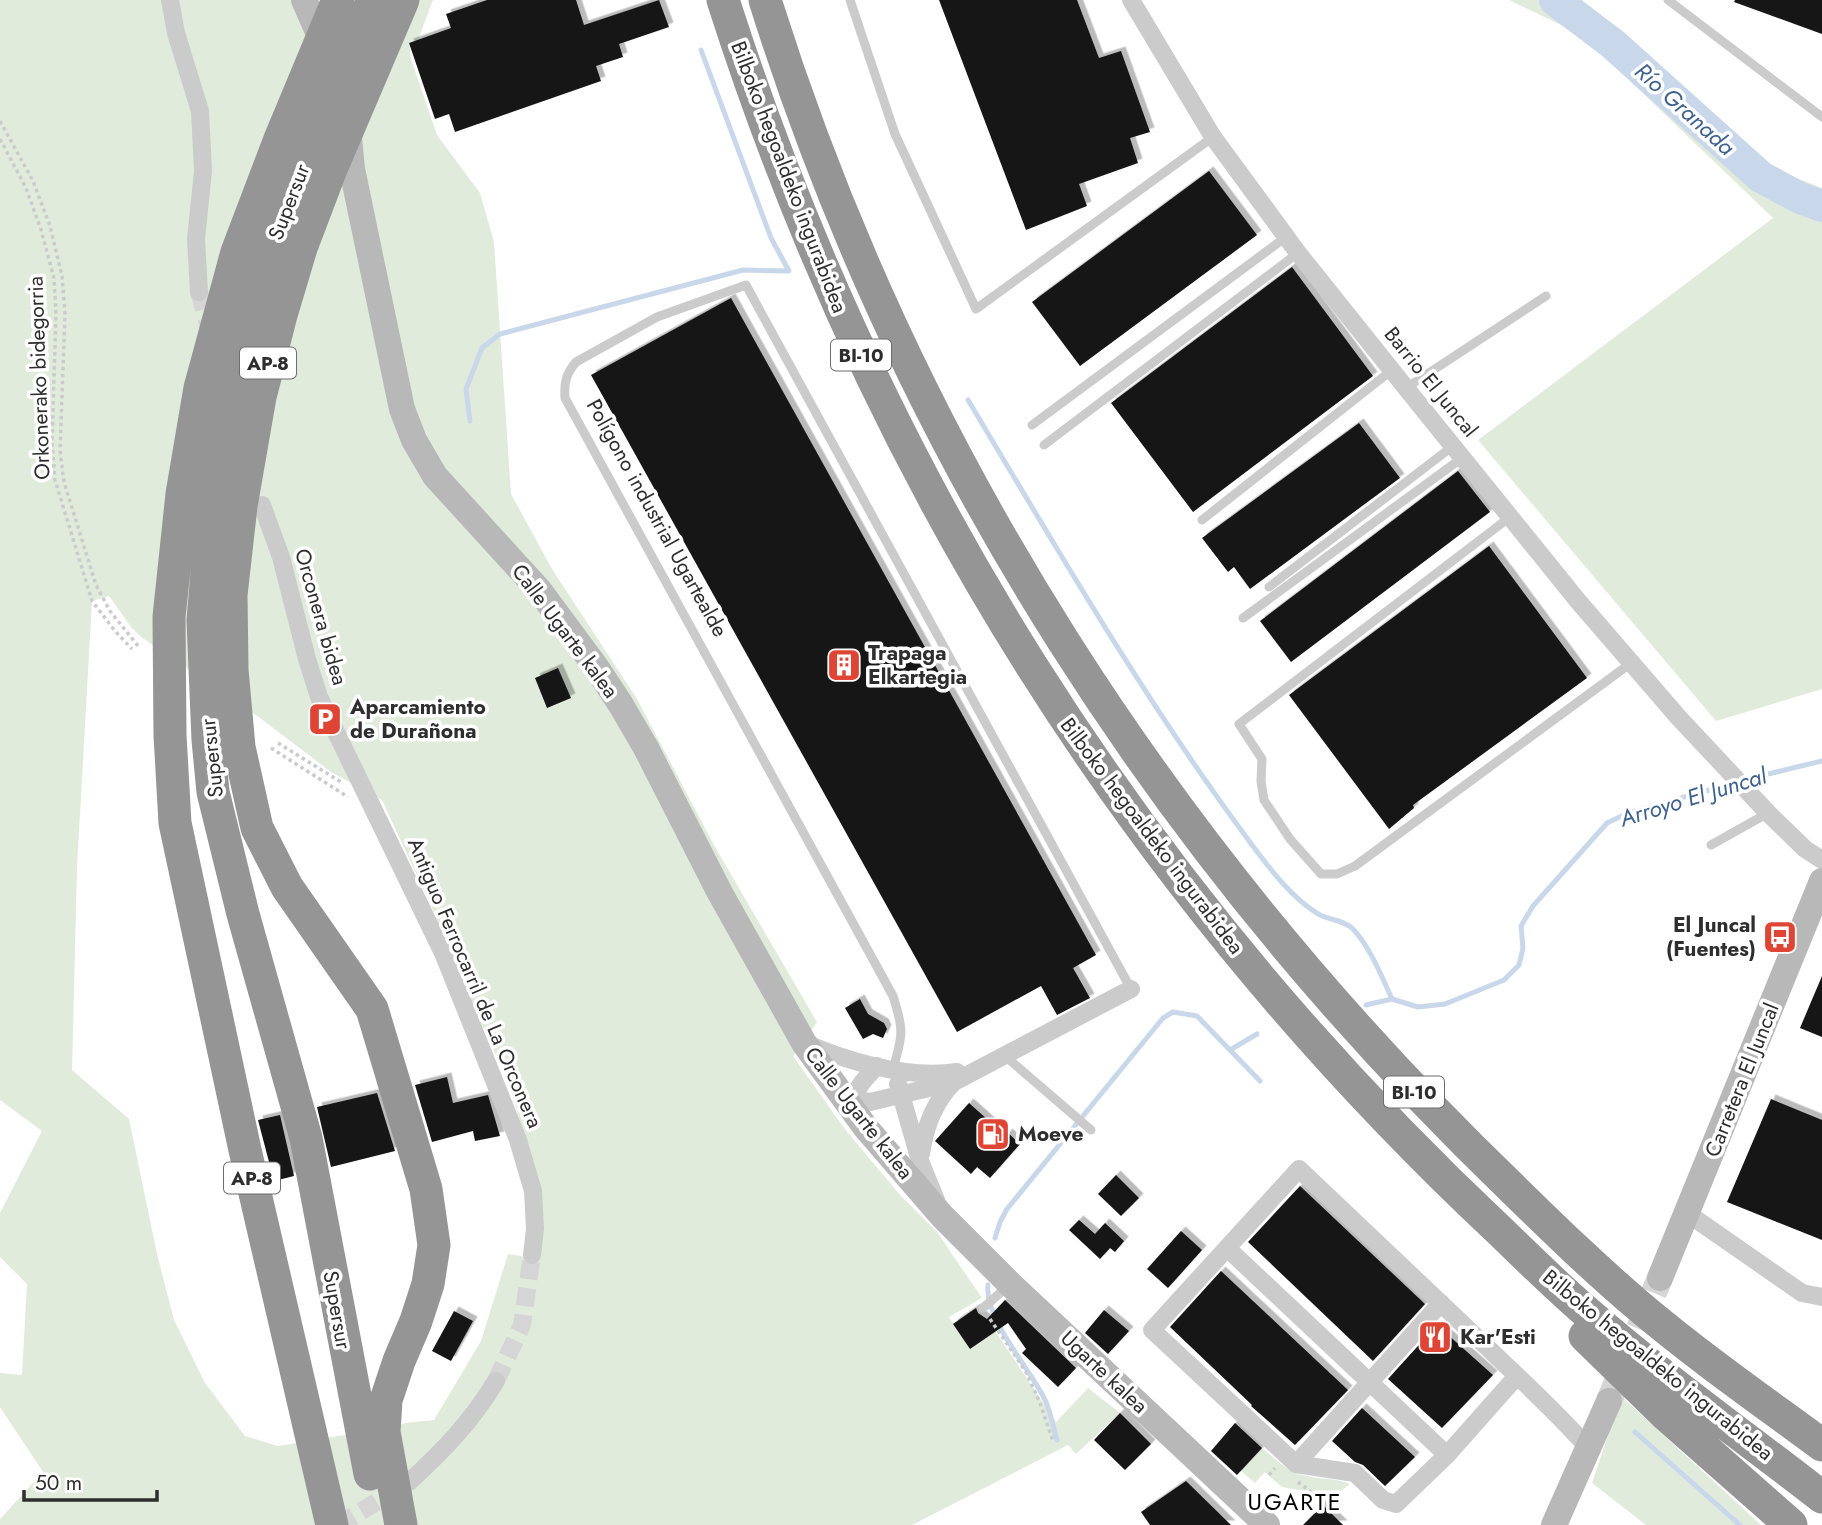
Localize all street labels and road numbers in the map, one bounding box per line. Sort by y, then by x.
street label: Bilboko hegoaldeko ingurabidea [723,37,855,317]
street label: Supersur [261,159,317,244]
street label: Orkonerako bidegorria [20,276,58,480]
street label: Barrio El Juncal [1377,320,1485,444]
road number: BI-10 [831,340,891,370]
road number: AP-8 [240,348,296,378]
street label: Polígono industrial Ugartealde [579,394,735,643]
street label: Orconera bidea [287,545,355,689]
street label: Calle Ugarte kalea [505,558,625,704]
street label: Bilboko hegoaldeko ingurabidea [1053,712,1251,960]
street label: Supersur [193,716,231,799]
street label: Antiguo Ferrocarril de La Orconera [400,833,550,1133]
street label: Carretera El Juncal [1697,999,1787,1161]
street label: Calle Ugarte kalea [798,1040,920,1186]
road number: BI-10 [1384,1076,1444,1108]
road number: AP-8 [224,1162,280,1194]
street label: Bilboko hegoaldeko ingurabidea [1536,1262,1780,1468]
street label: Supersur [315,1268,359,1352]
street label: Ugarte kalea [1054,1324,1154,1420]

